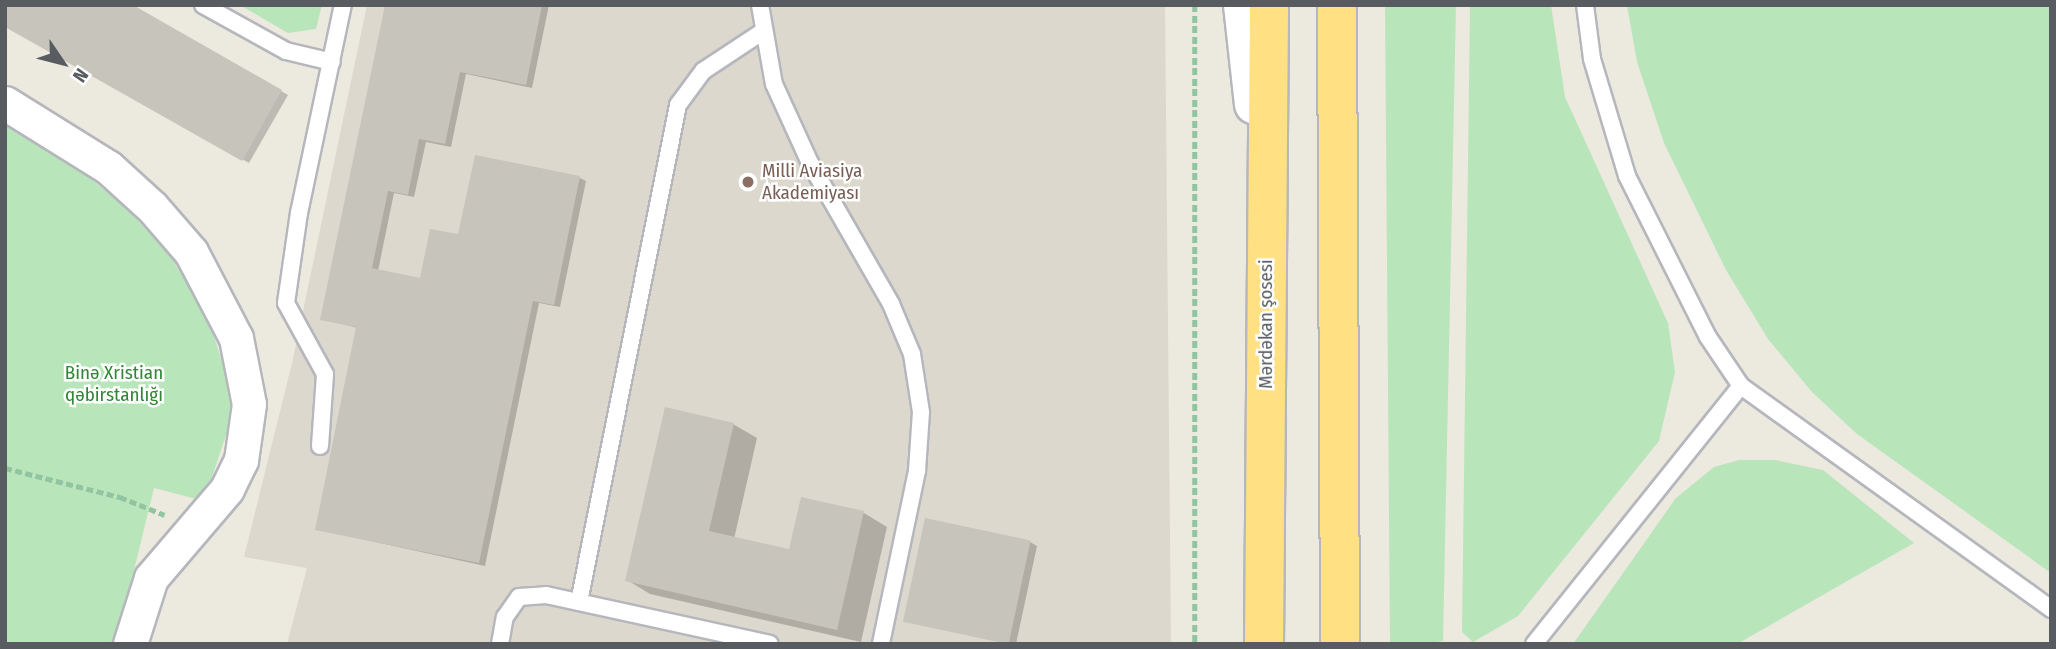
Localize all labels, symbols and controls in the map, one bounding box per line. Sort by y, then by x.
north arrow [28,28,98,98]
text: N [68,64,93,87]
place label: Milli Aviasiya Akademiyası [762,160,862,204]
marker: Milli Aviasiya Akademiyası [740,174,756,190]
street label: Mərdəkan şosesi [1255,259,1277,389]
park label: Binə Xristian qəbirstanlığı [65,362,163,406]

